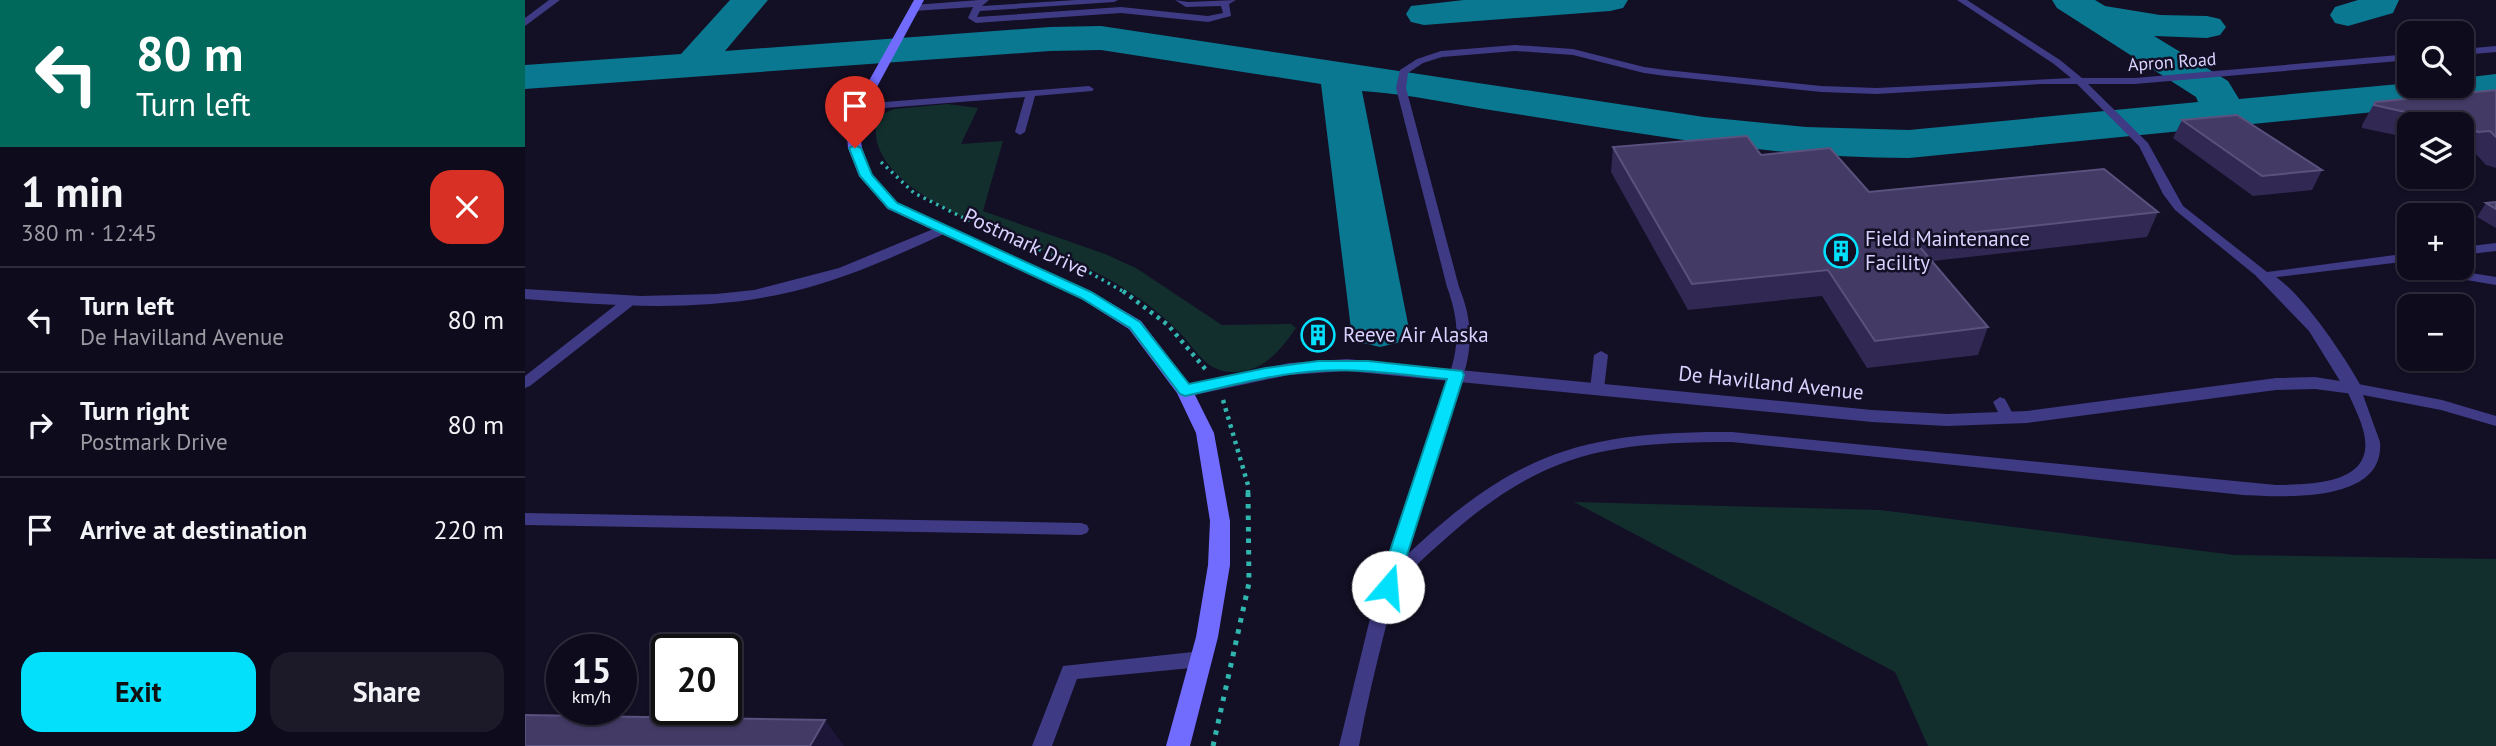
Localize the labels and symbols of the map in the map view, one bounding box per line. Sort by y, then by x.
street label: Apron Road [2127,47,2217,76]
pin [825,76,885,148]
street label: Postmark Drive [959,202,1093,283]
place label: Field Maintenance Facility [1865,225,2030,276]
building icon: Field Maintenance Facility [1822,232,1860,270]
building icon: Reeve Air Alaska [1299,316,1337,354]
place label: Reeve Air Alaska [1343,321,1489,348]
street label: De Havilland Avenue [1677,359,1865,406]
position arrow [1351,550,1425,624]
speed limit sign: 20 [651,634,742,725]

